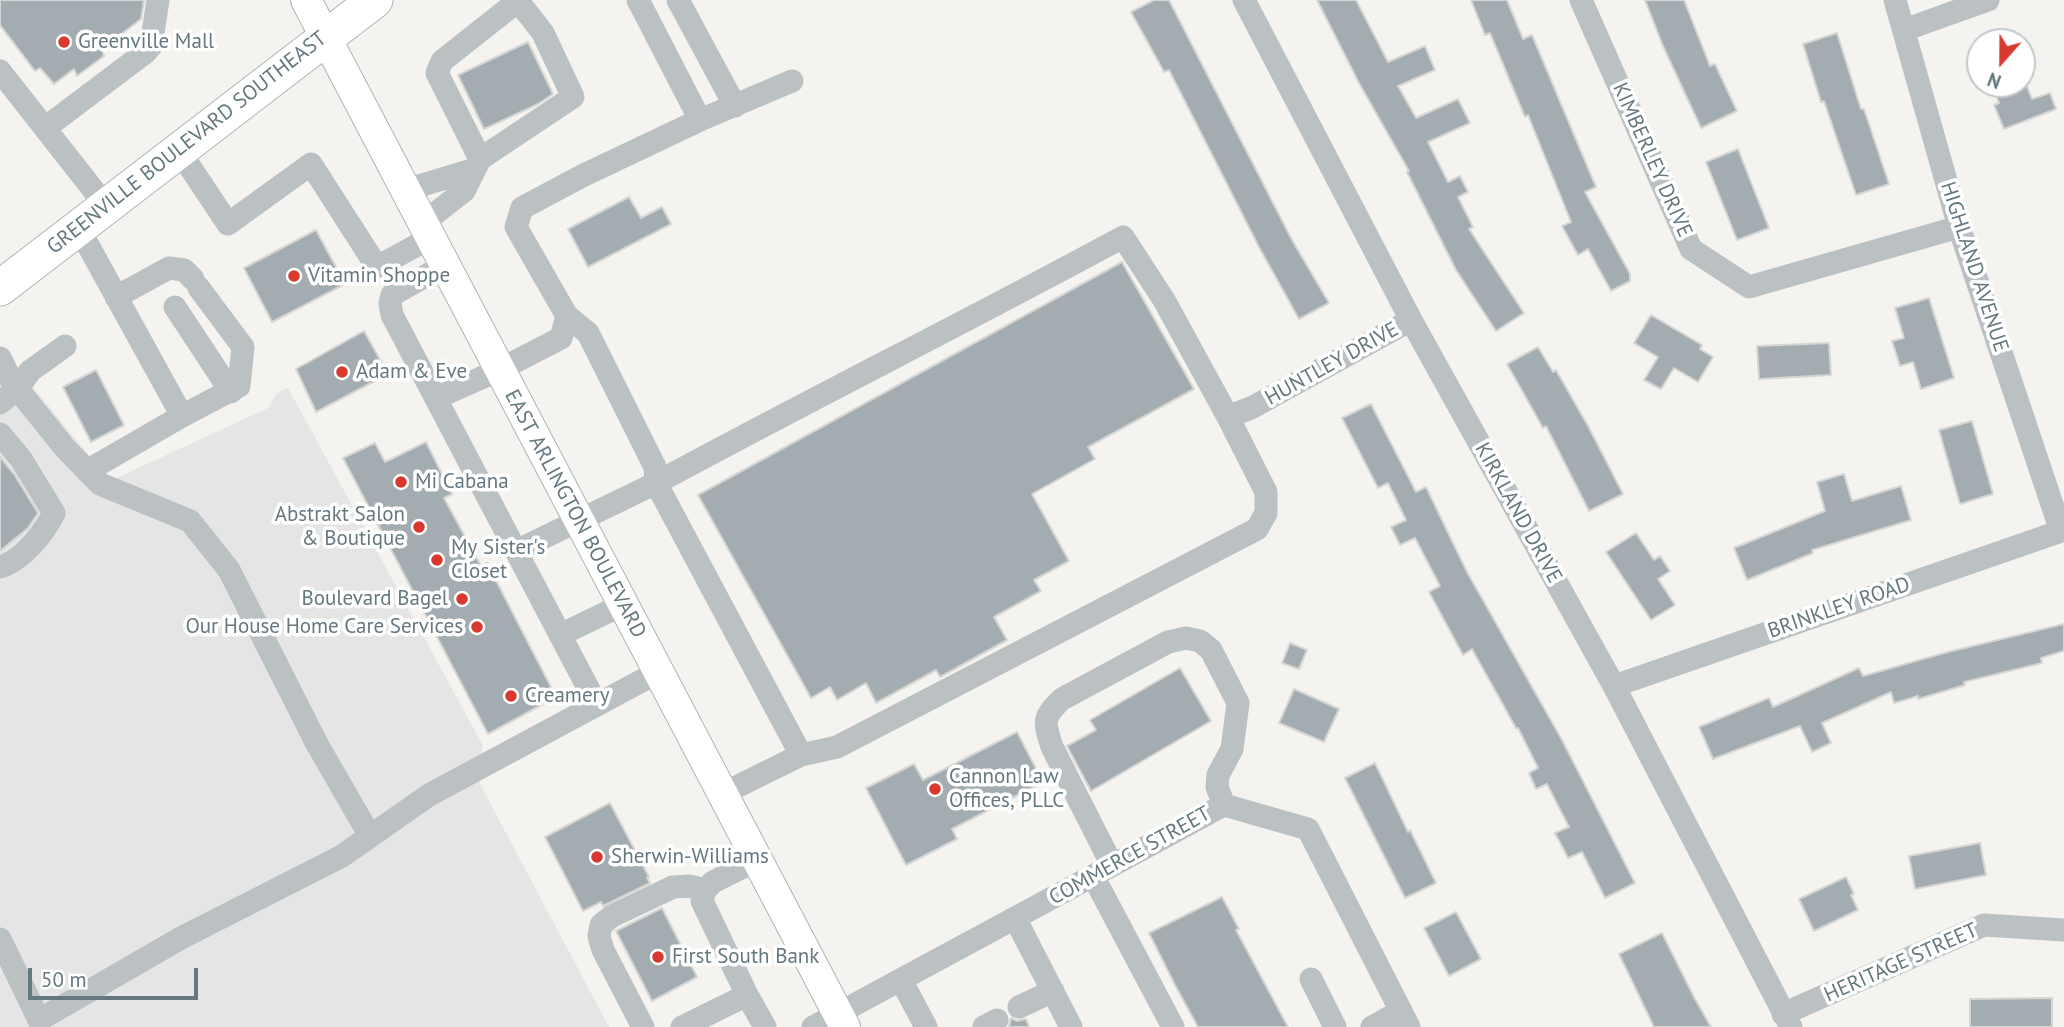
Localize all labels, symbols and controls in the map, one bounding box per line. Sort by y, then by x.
street label: GREENVILLE BOULEVARD SOUTHEAST [42,26,332,260]
north arrow [1966,28,2036,98]
place label: Greenville Mall [78,29,214,55]
marker: Greenville Mall [56,34,72,50]
text: N [1984,67,2004,94]
street label: KIMBERLEY DRIVE [1607,79,1697,241]
street label: HIGHLAND AVENUE [1935,179,2013,355]
place label: Vitamin Shoppe [308,263,450,289]
marker: Vitamin Shoppe [286,268,302,284]
street label: HUNTLEY DRIVE [1261,317,1403,411]
place label: Adam & Eve [356,359,467,385]
marker: Adam & Eve [334,364,350,380]
street label: EAST ARLINGTON BOULEVARD [499,386,651,642]
street label: KIRKLAND DRIVE [1469,438,1567,588]
place label: Mi Cabana [415,469,509,495]
marker: Mi Cabana [393,474,409,490]
place label: Abstrakt Salon & Boutique [275,502,405,552]
marker: Abstrakt Salon & Boutique [411,519,427,535]
place label: My Sister's Closet [451,535,545,585]
marker: My Sister's Closet [429,552,445,568]
street label: BRINKLEY ROAD [1765,572,1913,644]
place label: Boulevard Bagel [301,586,448,612]
marker: Boulevard Bagel [454,591,470,607]
place label: Our House Home Care Services [185,614,463,640]
marker: Our House Home Care Services [469,619,485,635]
place label: Creamery [525,683,610,709]
marker: Creamery [503,688,519,704]
place label: Cannon Law Offices, PLLC [949,764,1064,814]
marker: Cannon Law Offices, PLLC [927,781,943,797]
street label: COMMERCE STREET [1045,801,1215,911]
place label: Sherwin-Williams [611,844,769,870]
marker: Sherwin-Williams [589,849,605,865]
street label: HERITAGE STREET [1820,918,1982,1008]
place label: First South Bank [672,944,819,970]
marker: First South Bank [650,949,666,965]
scale bar [32,954,201,998]
text: 50 m [41,966,87,993]

